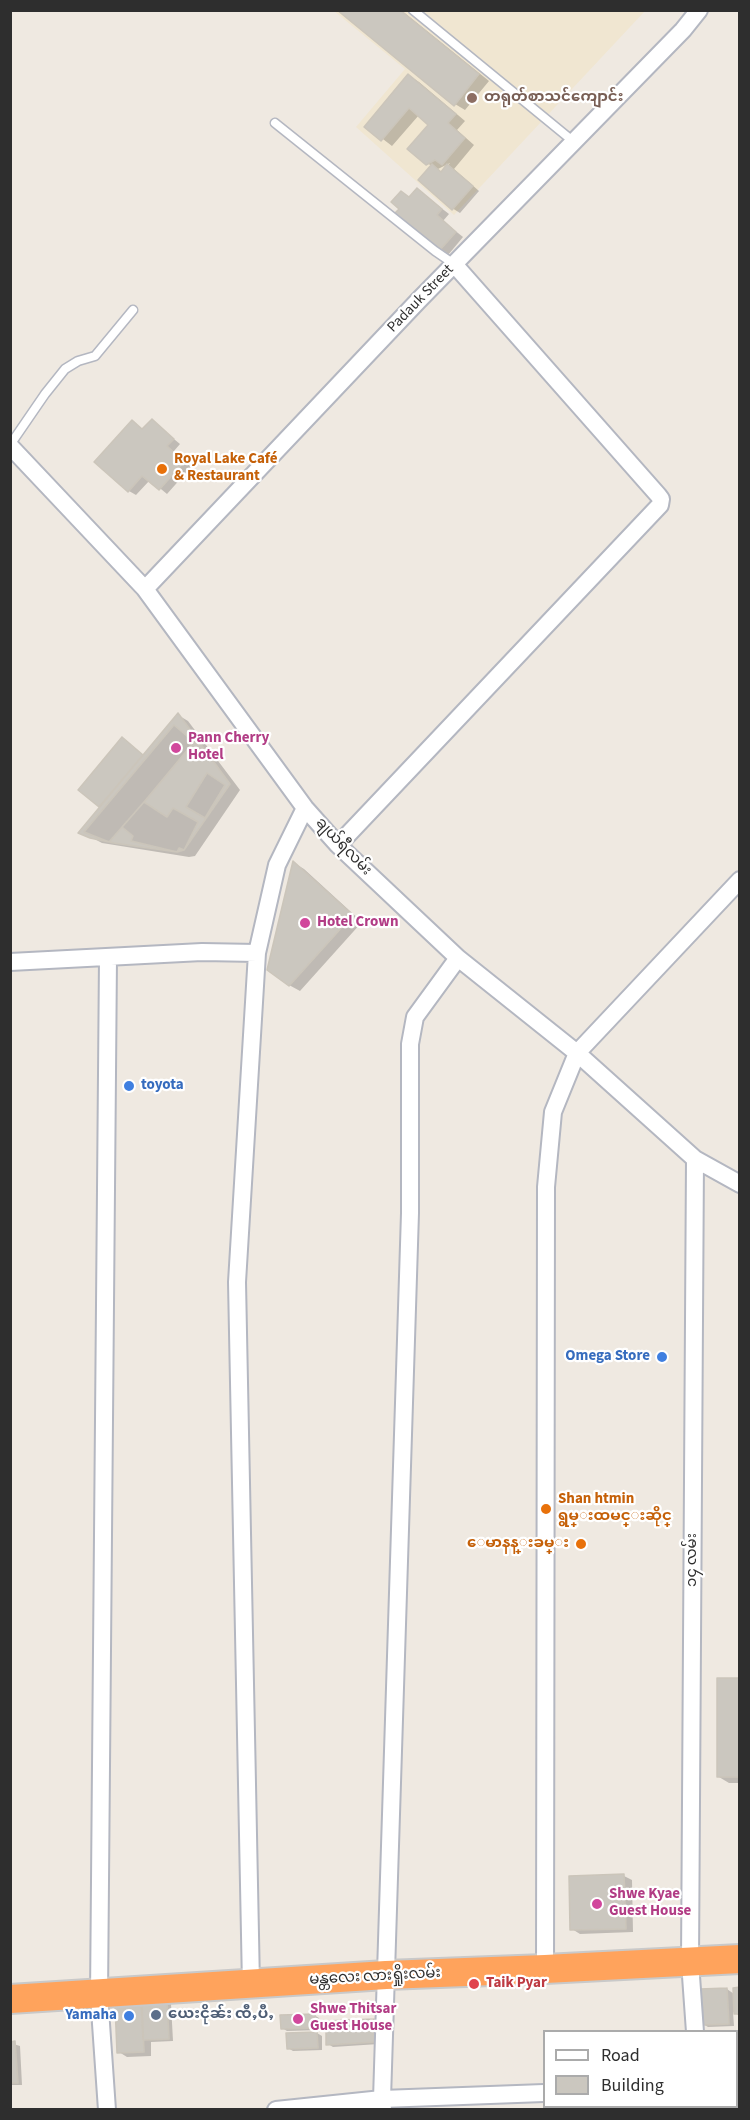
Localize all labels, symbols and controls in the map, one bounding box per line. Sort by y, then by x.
place label: တရုတ်စာသင်ကျောင်း [484,89,624,107]
marker: တရုတ်စာသင်ကျောင်း [465,91,479,105]
street label: Padauk Street [384,261,458,337]
place label: Royal Lake Café & Restaurant [174,451,278,486]
marker: Royal Lake Café & Restaurant [155,462,169,476]
place label: Pann Cherry Hotel [188,730,269,765]
marker: Pann Cherry Hotel [169,741,183,755]
street label: ချယ်ရီလမ်း [311,814,375,880]
place label: Hotel Crown [317,914,399,932]
marker: Hotel Crown [298,916,312,930]
place label: toyota [141,1077,184,1095]
marker: toyota [122,1079,136,1093]
place label: Omega Store [565,1348,650,1366]
marker: Omega Store [655,1350,669,1364]
place label: Shan htmin ရွမ္းထမင္းဆိုင္ [558,1491,672,1526]
marker: Shan htmin ရွမ္းထမင္းဆိုင္ [539,1502,553,1516]
street label: ၁၄ လမ်း [684,1533,702,1587]
place label: ေမာနန္းခမ္း [467,1535,569,1553]
marker: ေမာနန္းခမ္း [574,1537,588,1551]
place label: Shwe Kyae Guest House [609,1886,691,1921]
marker: Shwe Kyae Guest House [590,1897,604,1911]
street label: မန္တလေး လားရှိုးလမ်း [309,1965,441,1989]
place label: Taik Pyar [486,1975,547,1993]
marker: Taik Pyar [467,1977,481,1991]
place label: Shwe Thitsar Guest House [310,2001,396,2036]
place label: ယေးငိုၼ်း ၸီႇပီႇ [168,2006,274,2024]
place label: Yamaha [65,2007,117,2025]
marker: ယေးငိုၼ်း ၸီႇပီႇ [149,2008,163,2022]
marker: Yamaha [122,2009,136,2023]
marker: Shwe Thitsar Guest House [291,2012,305,2026]
legend [543,2030,738,2108]
text: Road [601,2043,640,2068]
text: Building [601,2073,664,2098]

